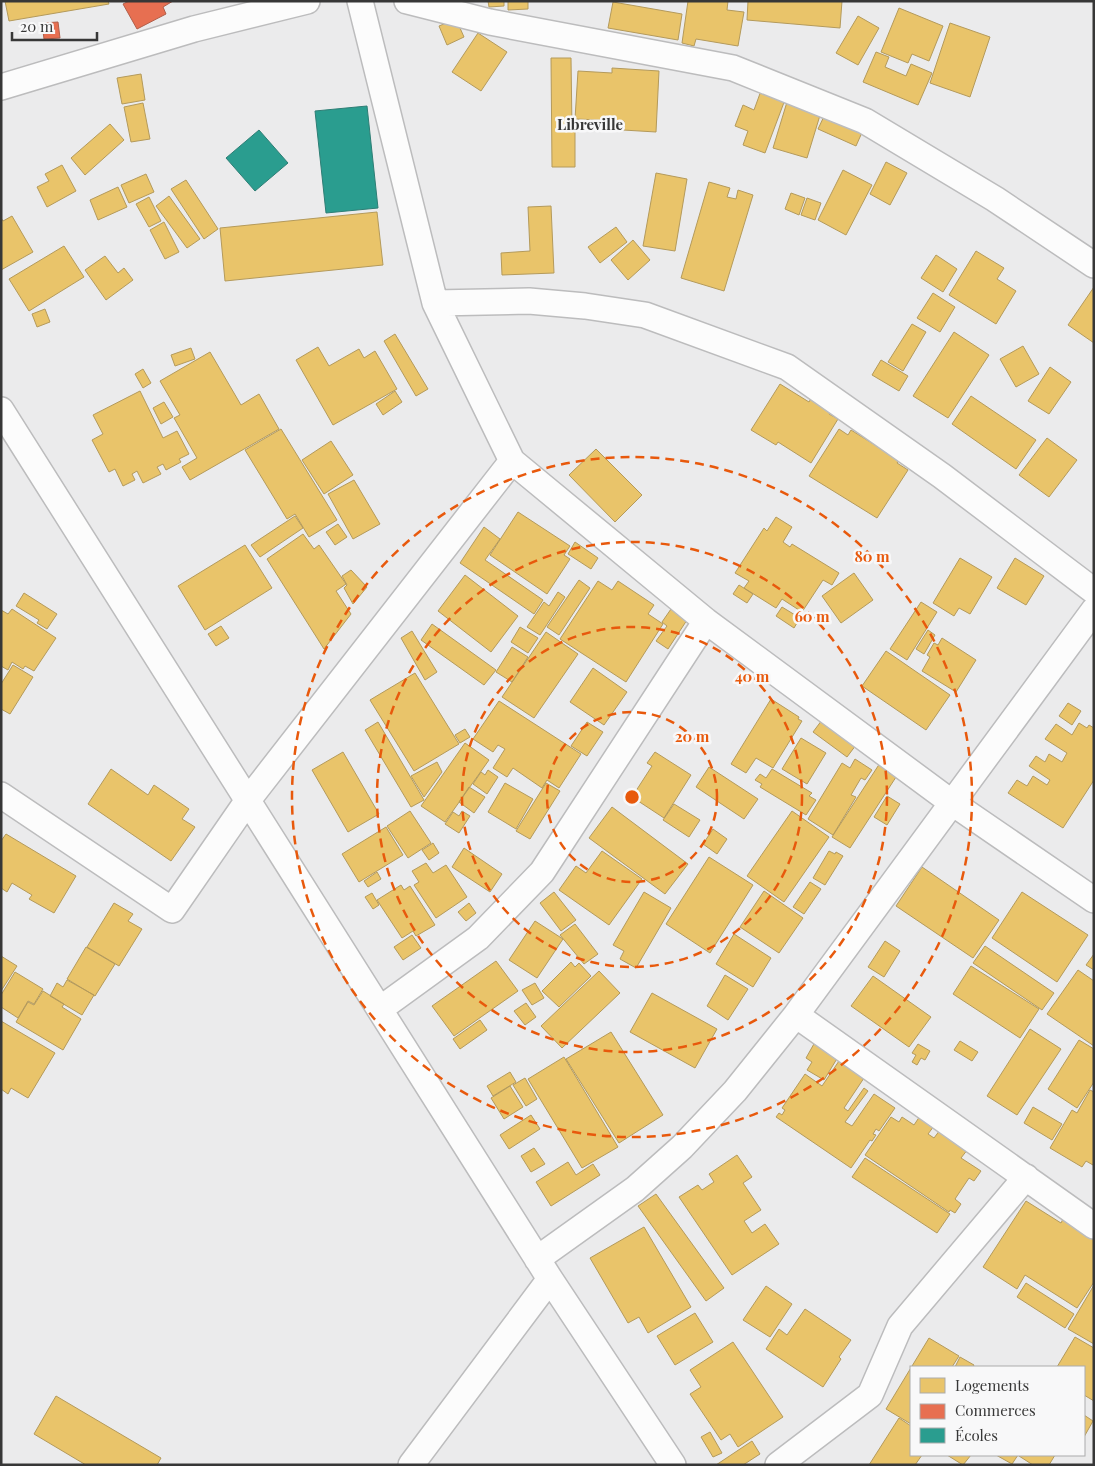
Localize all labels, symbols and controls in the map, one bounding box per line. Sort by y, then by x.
scale bar [12,10,98,42]
text: 20 m [20,16,54,36]
district label: Libreville [557,114,623,134]
text: 80 m [854,546,890,566]
text: 60 m [794,606,830,626]
text: 40 m [735,666,770,686]
text: 20 m [675,726,710,746]
centre of rings [623,788,641,806]
legend [910,1366,1085,1456]
text: Logements [955,1375,1029,1395]
text: Commerces [955,1400,1036,1420]
text: Écoles [955,1425,998,1445]

